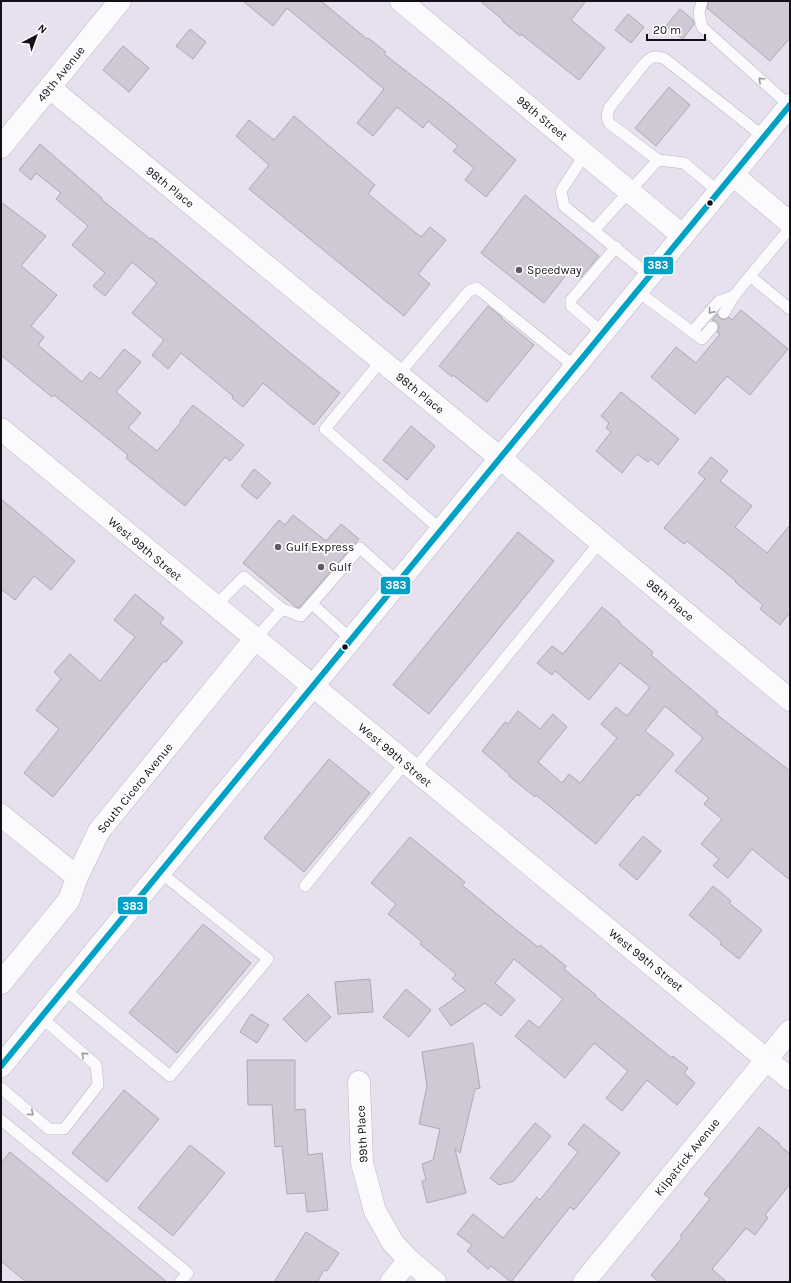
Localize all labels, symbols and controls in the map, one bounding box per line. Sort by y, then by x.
north arrow [16,16,56,56]
scale bar [647,16,705,42]
text: N [35,21,49,36]
text: 20 m [653,23,681,37]
street label: 49th Avenue [34,43,88,105]
one-way arrow [758,78,765,85]
street label: 98th Street [514,93,571,144]
street label: 98th Place [143,163,197,211]
unlabelled marker [705,198,715,208]
line badge: 383 [643,256,674,275]
text: 383 [648,259,669,272]
place label: Speedway [527,263,582,277]
marker: Speedway [514,265,524,275]
one-way arrow [709,306,716,313]
street label: 98th Place [393,369,447,417]
street label: West 99th Street [105,514,185,584]
place label: Gulf Express [286,540,354,554]
marker: Gulf Express [273,542,283,552]
place label: Gulf [329,560,352,574]
marker: Gulf [316,562,326,572]
line badge: 383 [380,576,411,595]
street label: 98th Place [643,576,697,624]
text: 383 [386,579,407,592]
unlabelled marker [340,642,350,652]
street label: West 99th Street [355,720,435,790]
street label: South Cicero Avenue [94,740,176,836]
line badge: 383 [117,896,148,915]
text: 383 [123,900,144,913]
street label: West 99th Street [606,926,686,995]
one-way arrow [81,1052,89,1060]
street label: 99th Place [354,1105,370,1163]
one-way arrow [26,1108,33,1115]
street label: Kilpatrick Avenue [651,1115,723,1199]

